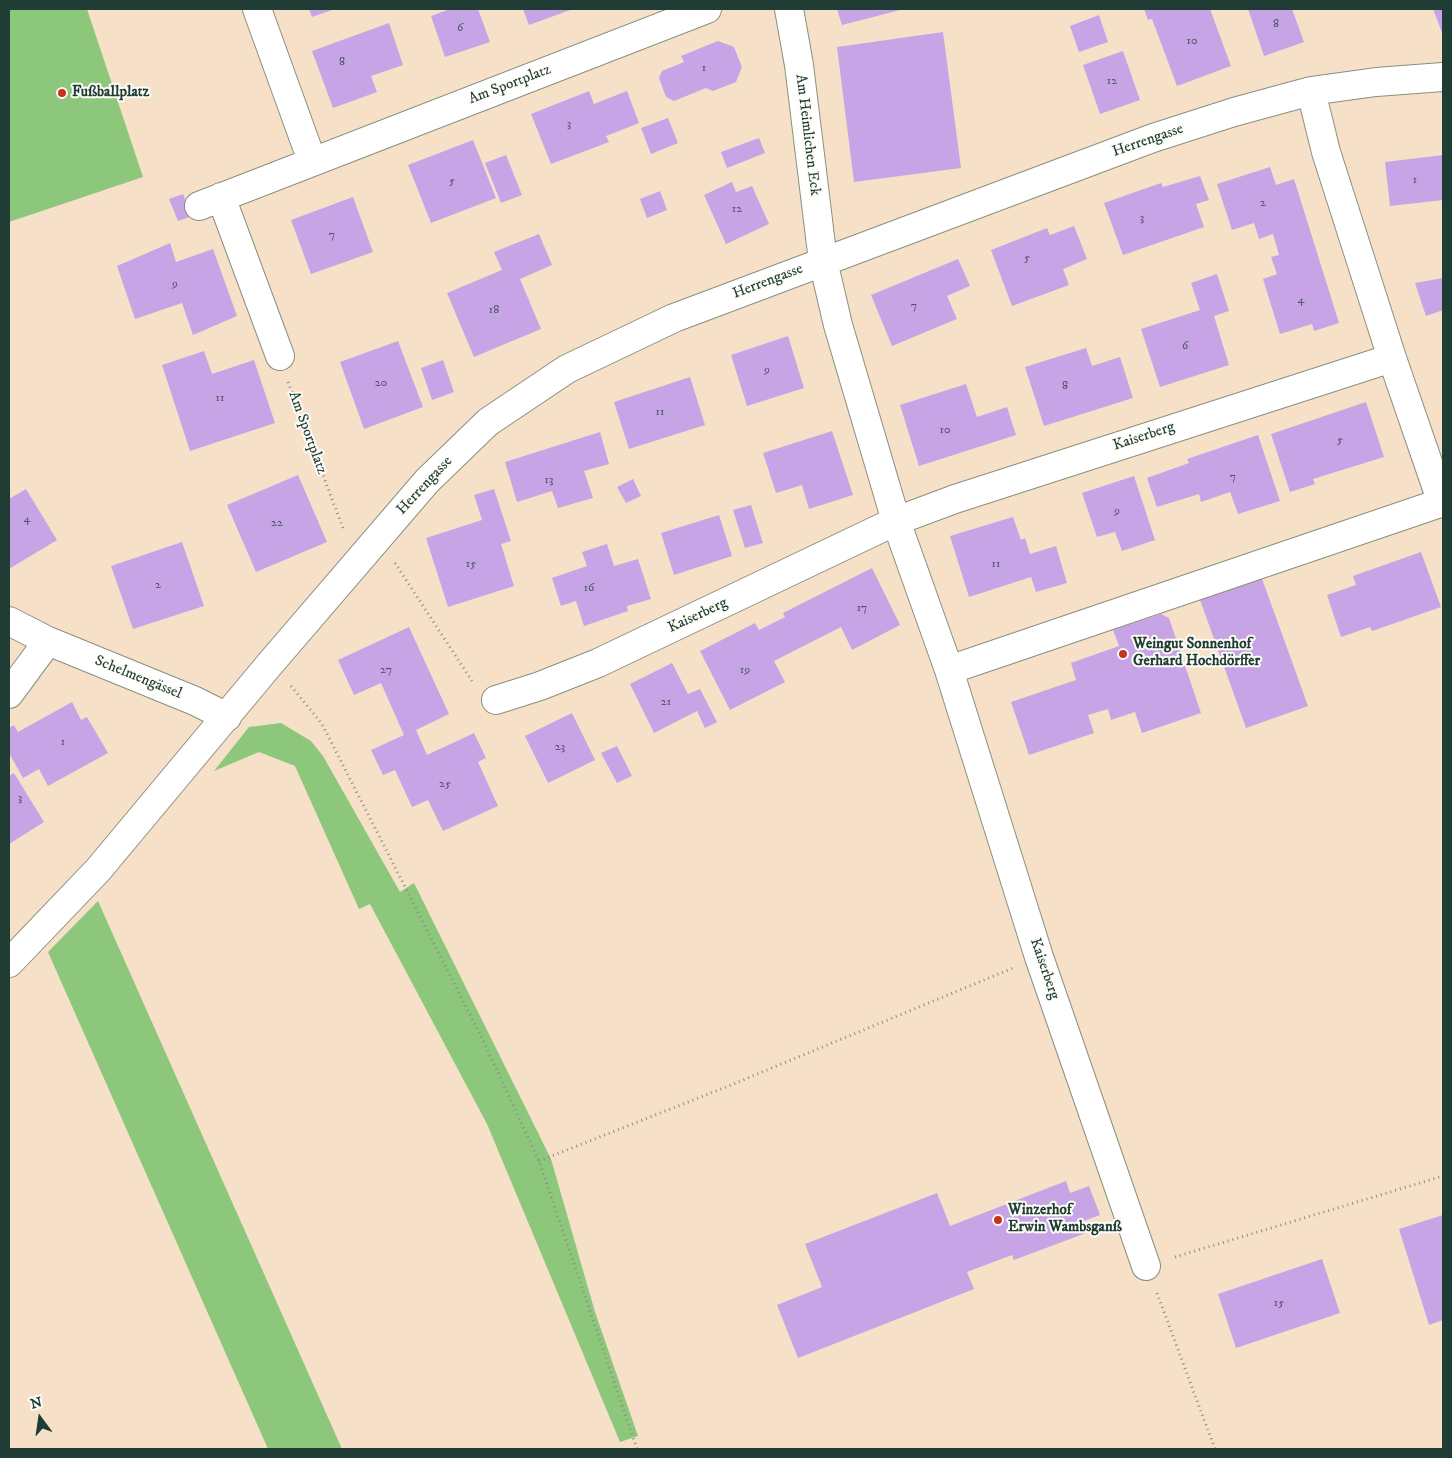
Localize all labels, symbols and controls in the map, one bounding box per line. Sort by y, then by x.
house number: 8 [1273,18,1279,32]
house number: 6 [457,22,463,36]
house number: 10 [1187,35,1197,49]
house number: 8 [339,56,345,70]
street label: Am Sportplatz [466,61,554,109]
house number: 1 [702,62,706,76]
street label: Am Heimlichen Eck [791,73,823,197]
house number: 12 [1107,75,1117,89]
place label: Fußballplatz [72,84,149,102]
marker: Fußballplatz [56,87,68,99]
house number: 3 [567,118,571,132]
street label: Herrengasse [1110,120,1186,162]
house number: 1 [1413,174,1417,188]
house number: 5 [449,175,455,189]
house number: 2 [1260,197,1266,211]
house number: 12 [732,203,742,217]
house number: 3 [1140,212,1144,226]
house number: 7 [329,229,335,243]
house number: 5 [1024,252,1030,266]
street label: Herrengasse [730,260,806,304]
house number: 9 [172,278,178,292]
house number: 4 [1298,294,1304,308]
house number: 7 [911,300,917,314]
house number: 18 [489,304,499,318]
house number: 6 [1182,340,1188,354]
house number: 9 [764,364,770,378]
house number: 20 [375,377,387,391]
house number: 8 [1062,380,1068,394]
street label: Am Sportplatz [284,389,330,477]
house number: 11 [216,392,224,406]
house number: 11 [656,406,664,420]
street label: Kaiserberg [1111,419,1177,455]
house number: 10 [940,424,950,438]
house number: 5 [1337,434,1343,448]
street label: Herrengasse [393,453,457,519]
house number: 7 [1230,471,1236,485]
house number: 13 [545,474,553,488]
house number: 9 [1114,505,1120,519]
house number: 4 [24,513,30,527]
house number: 22 [271,517,283,531]
house number: 15 [466,558,476,572]
house number: 11 [992,558,1000,572]
house number: 2 [155,579,161,593]
house number: 16 [584,582,594,596]
street label: Kaiserberg [665,594,731,638]
house number: 17 [857,602,867,616]
place label: Weingut Sonnenhof Gerhard Hochdörffer [1133,636,1260,671]
marker: Weingut Sonnenhof Gerhard Hochdörffer [1117,648,1129,660]
street label: Schelmengässel [92,652,184,704]
house number: 27 [380,664,392,678]
house number: 19 [740,664,750,678]
house number: 21 [661,696,671,710]
house number: 1 [61,736,65,750]
house number: 23 [555,741,565,755]
house number: 25 [439,778,451,792]
house number: 3 [18,792,22,806]
street label: Kaiserberg [1025,936,1063,1002]
place label: Winzerhof Erwin Wambsganß [1008,1202,1122,1237]
marker: Winzerhof Erwin Wambsganß [992,1214,1004,1226]
house number: 15 [1274,1297,1284,1311]
north arrow [15,1393,65,1443]
text: N [29,1393,44,1414]

